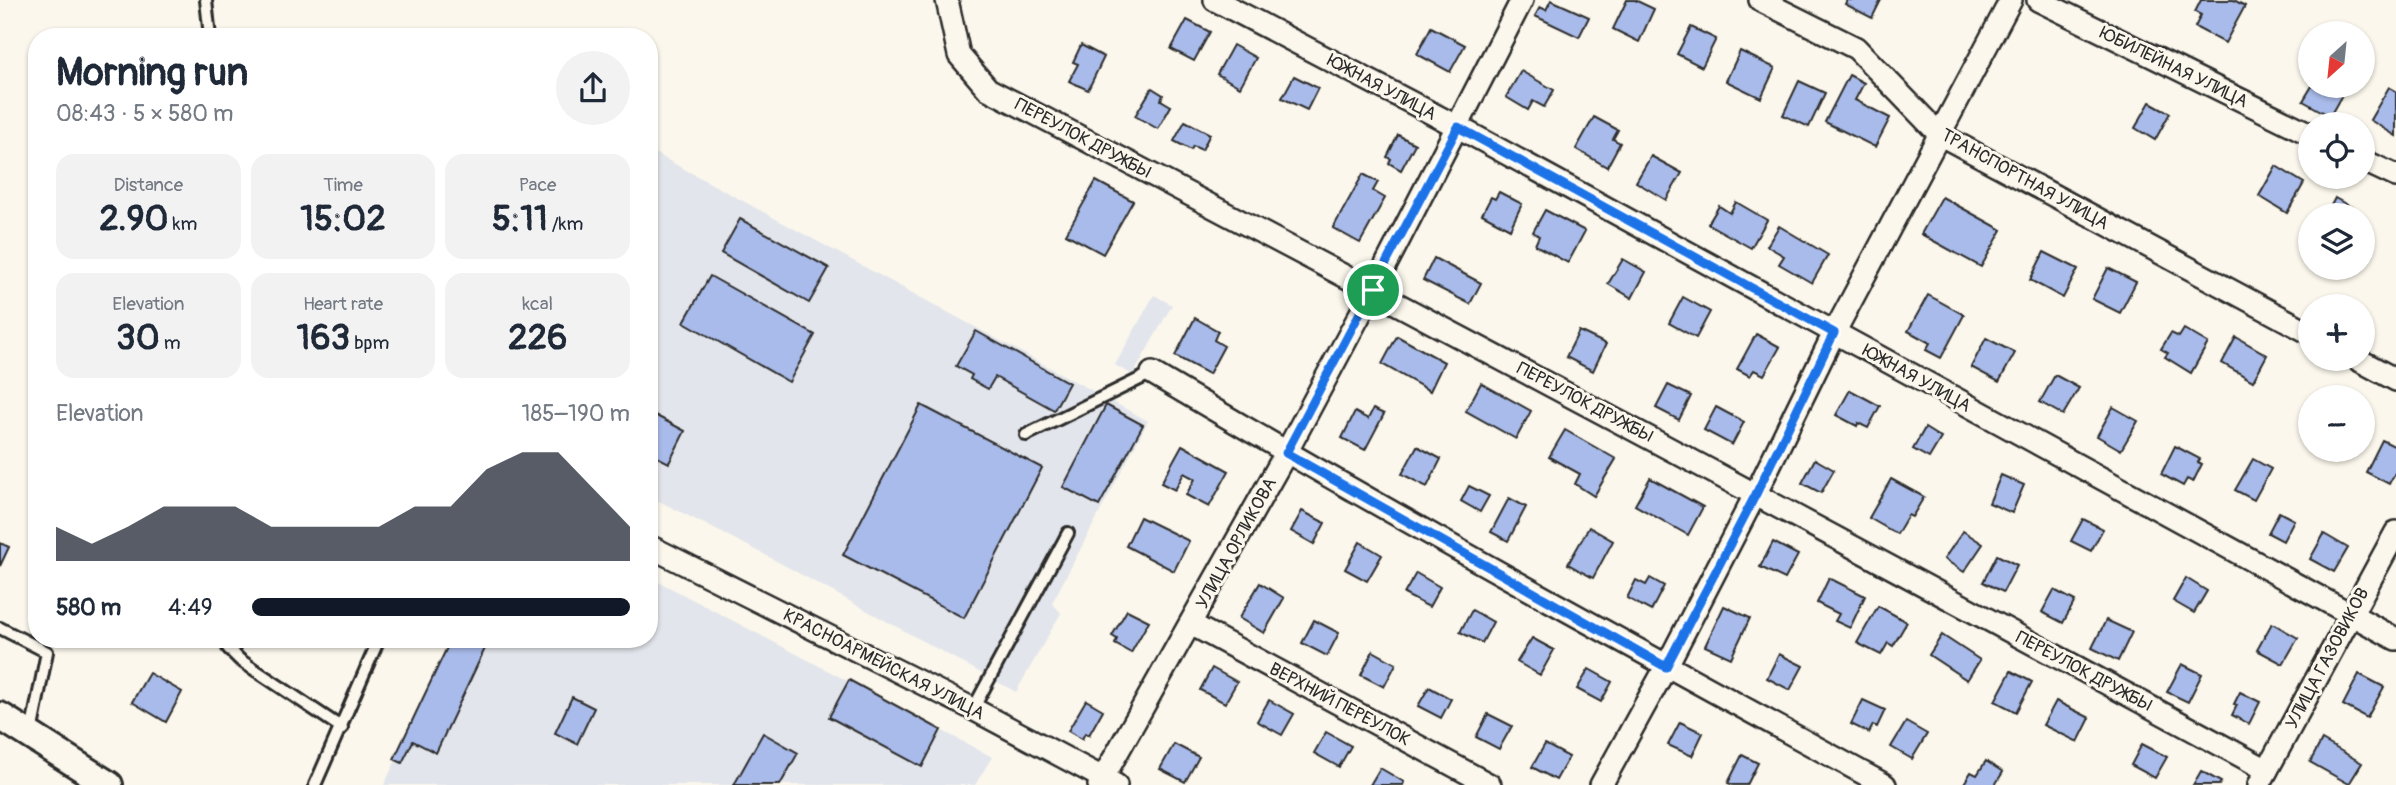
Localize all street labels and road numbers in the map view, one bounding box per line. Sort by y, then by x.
street label: ЮБИЛЕЙНАЯ УЛИЦА [2096,22,2252,114]
street label: ЮЖНАЯ УЛИЦА [1323,49,1441,126]
street label: ПЕРЕУЛОК ДРУЖБЫ [1011,93,1155,184]
street label: ТРАНСПОРТНАЯ УЛИЦА [1937,124,2113,235]
street label: ЮЖНАЯ УЛИЦА [1858,339,1975,418]
street label: ПЕРЕУЛОК ДРУЖБЫ [1513,357,1657,448]
street label: УЛИЦА ОРЛИКОВА [1191,473,1282,613]
street label: УЛИЦА ГАЗОВИКОВ [2281,584,2374,733]
street label: КРАСНОАРМЕЙСКАЯ УЛИЦА [779,604,989,725]
street label: ПЕРЕУЛОК ДРУЖБЫ [2012,626,2156,717]
street label: ВЕРХНИЙ ПЕРЕУЛОК [1265,657,1414,751]

